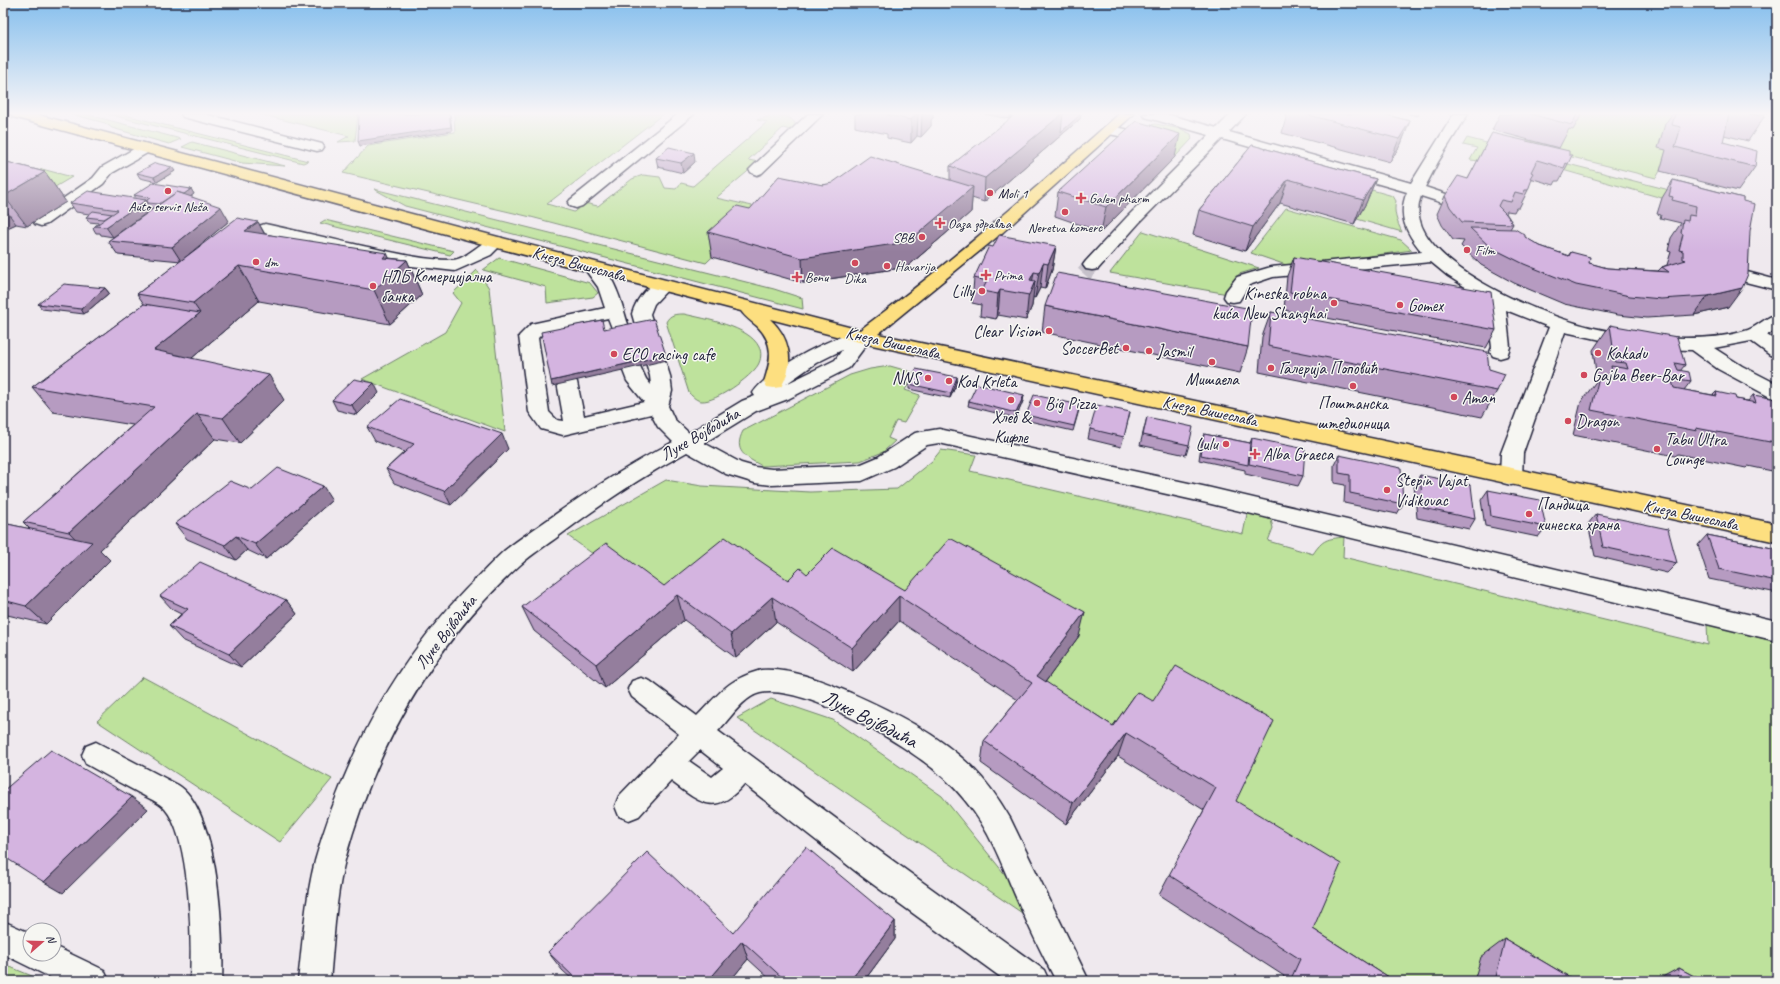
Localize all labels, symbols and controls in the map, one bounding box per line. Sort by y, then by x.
place label: Moli 1 [998,185,1028,202]
marker: Auto servis Neša [163,186,173,196]
marker: Moli 1 [985,188,995,198]
place label: Galen pharm [1089,190,1150,207]
marker: Galen pharm [1076,193,1086,203]
place label: Auto servis Neša [129,198,208,215]
marker: Neretva komerc [1060,207,1070,217]
place label: Оаза здравља [948,215,1012,232]
marker: Оаза здравља [935,218,945,228]
place label: Neretva komerc [1028,219,1103,236]
place label: SBB [893,229,916,246]
marker: SBB [917,232,927,242]
street label: Кнеза Вишеслава [530,241,630,288]
place label: Film [1475,242,1496,259]
marker: Film [1462,245,1472,255]
place label: dm [264,254,280,271]
marker: dm [251,257,261,267]
marker: Dika [850,258,860,268]
place label: Havarija [895,258,936,275]
marker: Havarija [882,261,892,271]
place label: НЛБ Комерцијална банка [381,266,493,307]
place label: Prima [994,267,1024,284]
place label: Benu [805,269,829,286]
place label: Dika [844,270,867,287]
marker: Prima [981,270,991,280]
marker: Benu [792,272,802,282]
marker: НЛБ Комерцијална банка [368,281,378,291]
place label: Lilly [952,281,975,302]
place label: Kineska robna kuća New Shanghai [1212,283,1328,324]
marker: Lilly [977,286,987,296]
place label: Gomex [1408,295,1444,316]
marker: Kineska robna kuća New Shanghai [1329,298,1339,308]
marker: Gomex [1395,300,1405,310]
place label: Clear Vision [973,321,1042,342]
street label: Кнеза Вишеслава [844,322,944,365]
marker: Clear Vision [1044,326,1054,336]
place label: SoccerBet [1060,338,1120,359]
place label: Jasmil [1156,341,1195,362]
marker: SoccerBet [1121,343,1131,353]
place label: Kakadu [1606,343,1649,364]
place label: ECO racing cafe [622,344,716,365]
marker: Jasmil [1144,346,1154,356]
marker: Kakadu [1593,348,1603,358]
marker: ECO racing cafe [609,349,619,359]
marker: Мишаела [1207,357,1217,367]
place label: Галерија Поповић [1279,358,1378,379]
marker: Галерија Поповић [1266,363,1276,373]
place label: Gajba Beer-Bar [1592,365,1685,386]
place label: NNS [892,368,923,389]
place label: Мишаела [1185,369,1240,390]
marker: Gajba Beer-Bar [1579,370,1589,380]
place label: Kod Krleta [957,371,1019,392]
marker: NNS [923,373,933,383]
marker: Kod Krleta [944,376,954,386]
marker: Поштанска штедионица [1348,381,1358,391]
place label: Aman [1462,387,1495,408]
street label: Кнеза Вишеслава [1161,391,1261,433]
marker: Aman [1449,392,1459,402]
place label: Big Pizza [1045,393,1098,414]
place label: Поштанска штедионица [1317,393,1390,434]
marker: Хлеб & Кифле [1006,395,1016,405]
marker: Big Pizza [1032,398,1042,408]
street label: Луке Војводића [657,402,745,465]
place label: Хлеб & Кифле [992,407,1033,448]
place label: Dragon [1576,411,1620,432]
marker: Dragon [1563,416,1573,426]
place label: Tabu Ultra Lounge [1665,429,1728,470]
place label: Lulu [1196,434,1220,455]
marker: Lulu [1221,439,1231,449]
place label: Alba Graeca [1263,444,1335,465]
marker: Tabu Ultra Lounge [1652,444,1662,454]
marker: Alba Graeca [1250,449,1260,459]
place label: Stepin Vajat Vidikovac [1395,470,1470,511]
marker: Stepin Vajat Vidikovac [1382,485,1392,495]
place label: Пандица кинеска храна [1537,494,1620,535]
street label: Кнеза Вишеслава [1642,495,1742,537]
marker: Пандица кинеска храна [1524,509,1534,519]
street label: Луке Војводића [411,590,482,673]
street label: Луке Војводића [818,684,923,754]
north arrow [22,922,62,962]
text: N [44,933,60,946]

